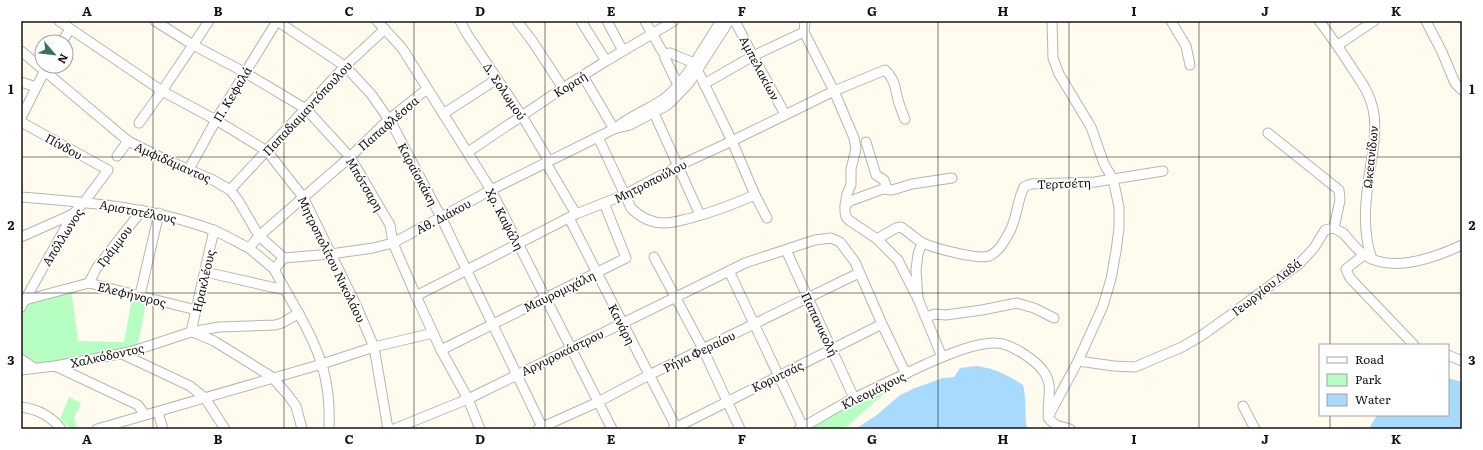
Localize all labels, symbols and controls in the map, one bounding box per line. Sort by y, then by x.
text: A [82,1,92,20]
text: B [214,1,223,20]
text: C [344,1,354,20]
text: D [475,1,485,20]
text: E [607,1,616,20]
text: F [738,1,746,20]
text: G [867,1,877,20]
text: H [998,1,1009,20]
text: I [1131,1,1137,20]
text: J [1261,1,1269,20]
text: K [1391,1,1402,20]
street label: Αμπελακίων [735,33,785,104]
north arrow [34,34,74,74]
text: N [54,51,73,67]
street label: Παπαδιαμαντόπουλου [258,56,356,160]
street label: Δ. Σολωμού [479,59,531,123]
street label: Π. Κεφαλά [208,62,256,125]
street label: Κοραή [550,67,590,101]
text: 1 [8,79,14,98]
text: 1 [1469,79,1475,98]
street label: Παπαφλέσσα [354,91,423,155]
street label: Ωκεανίδων [1358,125,1382,189]
street label: Πίνδου [42,128,86,164]
street label: Αμφιδάμαντος [132,137,214,187]
street label: Καραϊσκάκη [394,139,442,209]
street label: Μπότσαρη [342,154,388,214]
street label: Μητροπούλου [611,155,689,207]
street label: Τερτσέτη [1037,173,1091,193]
street label: Χρ. Καψάλη [482,185,528,253]
street label: Μητροπολίτου Νικολάου [294,193,370,325]
street label: Αθ. Διάκου [412,194,474,238]
street label: Αριστοτέλους [98,195,178,227]
street label: Απόλλωνος [37,205,87,269]
text: 2 [8,215,15,234]
text: 2 [1469,215,1476,234]
street label: Γράμμου [92,221,136,271]
street label: Ηρακλέους [187,248,219,314]
street label: Γεωργίου Λαδά [1227,254,1305,320]
street label: Μαυρομιχάλη [520,266,598,316]
street label: Ελεφήνορος [96,277,168,311]
street label: Παπανικολή [797,289,843,359]
street label: Κανάρη [604,300,640,348]
street label: Αργυροκάστρου [518,324,606,380]
street label: Ρήγα Φεραίου [660,326,738,376]
street label: Χαλκόδοντος [68,338,146,372]
legend [1319,344,1449,416]
text: 3 [7,350,15,369]
text: Road [1355,350,1385,368]
text: 3 [1468,350,1476,369]
street label: Κορυτσάς [748,356,806,396]
street label: Κλεομάχους [838,367,908,413]
text: Park [1355,370,1382,388]
text: Water [1355,390,1391,408]
text: A [82,429,92,448]
text: B [214,429,223,448]
text: C [344,429,354,448]
text: D [475,429,485,448]
text: E [607,429,616,448]
text: F [738,429,746,448]
text: G [867,429,877,448]
text: H [998,429,1009,448]
text: I [1131,429,1137,448]
text: J [1261,429,1269,448]
text: K [1391,429,1402,448]

